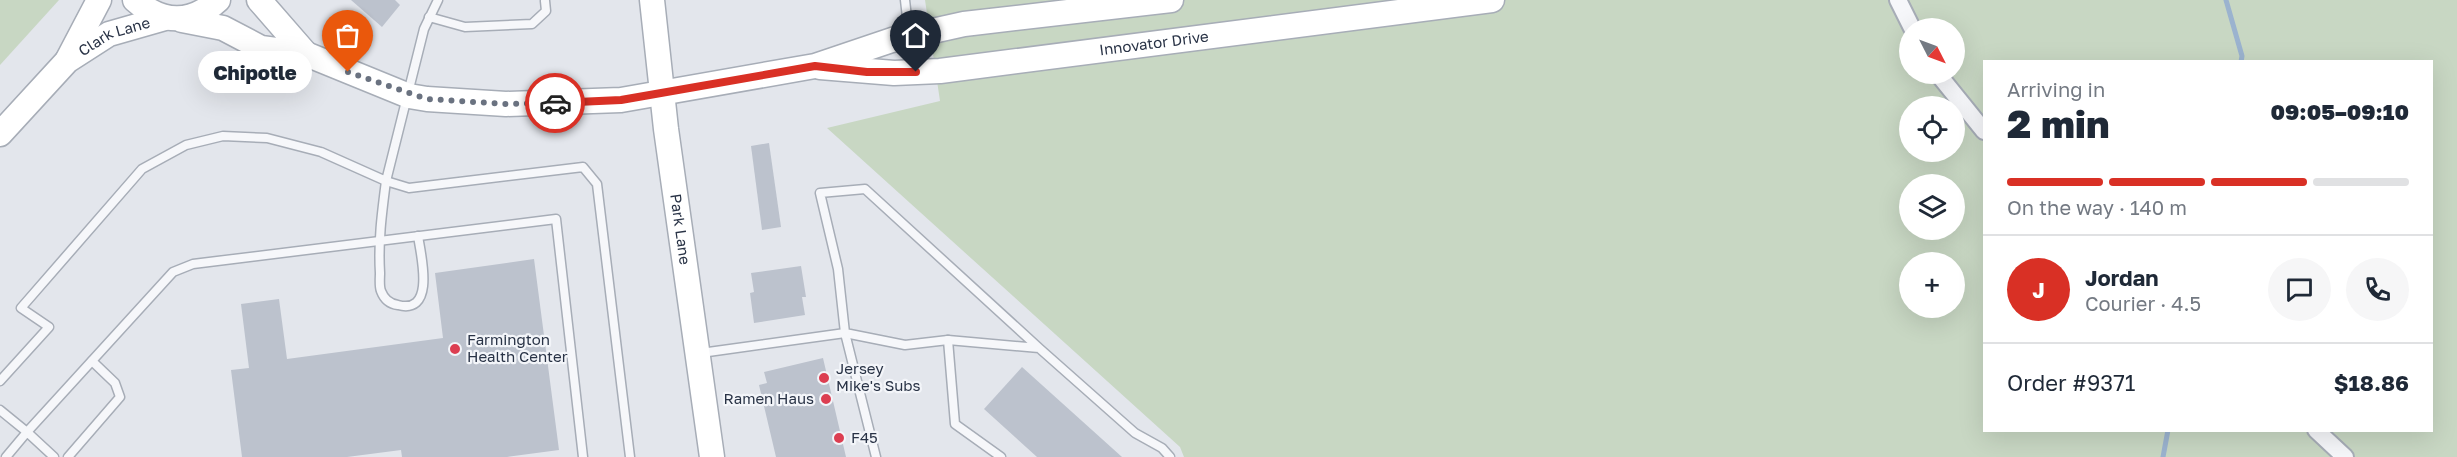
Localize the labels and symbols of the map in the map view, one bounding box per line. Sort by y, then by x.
pin [322,10,373,72]
pin [890,10,941,72]
street label: Clark Lane [75,13,152,59]
north arrow [1899,18,1965,84]
street label: Innovator Drive [1098,27,1210,58]
callout: Chipotle [198,51,312,93]
courier [525,73,585,133]
street label: Park Lane [667,193,695,266]
place label: Farmington Health Center [467,330,568,365]
marker: Farmington Health Center [448,342,462,356]
place label: Jersey Mike's Subs [836,359,921,394]
marker: Jersey Mike's Subs [817,371,831,385]
place label: Ramen Haus [724,389,814,407]
marker: Ramen Haus [819,392,833,406]
place label: F45 [851,428,878,446]
marker: F45 [832,431,846,445]

